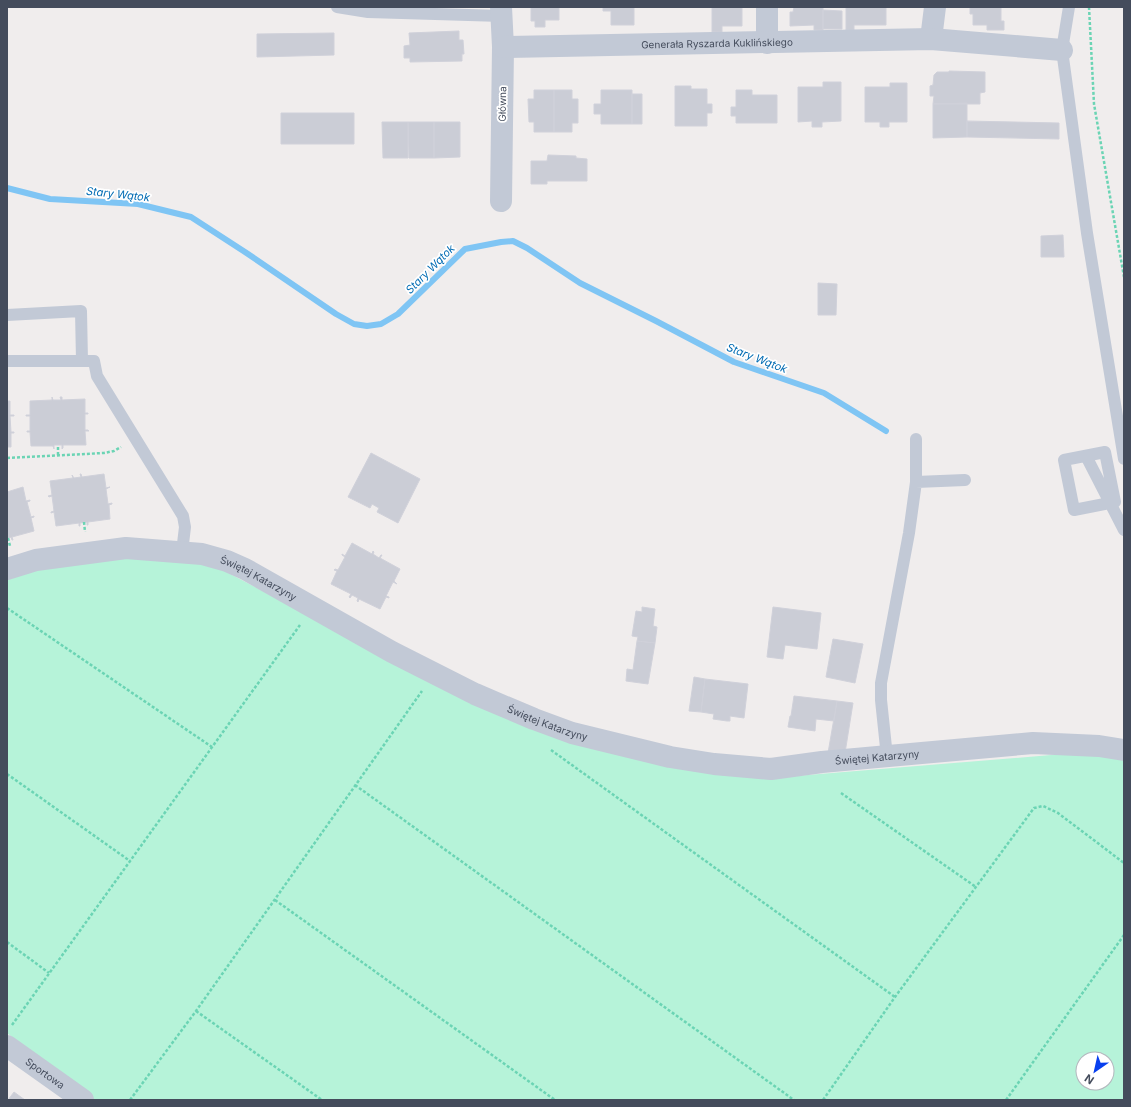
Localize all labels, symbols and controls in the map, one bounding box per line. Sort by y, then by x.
street label: Generała Ryszarda Kuklińskiego [641,36,793,50]
street label: Główna [496,86,508,122]
water label: Stary Wątok [85,184,152,204]
water label: Stary Wątok [402,241,458,297]
water label: Stary Wątok [725,340,790,376]
street label: Świętej Katarzyny [219,552,299,603]
street label: Świętej Katarzyny [506,701,589,743]
street label: Świętej Katarzyny [834,747,920,767]
north arrow [1075,1051,1115,1091]
street label: Sportowa [23,1055,67,1091]
text: N [1082,1071,1097,1087]

